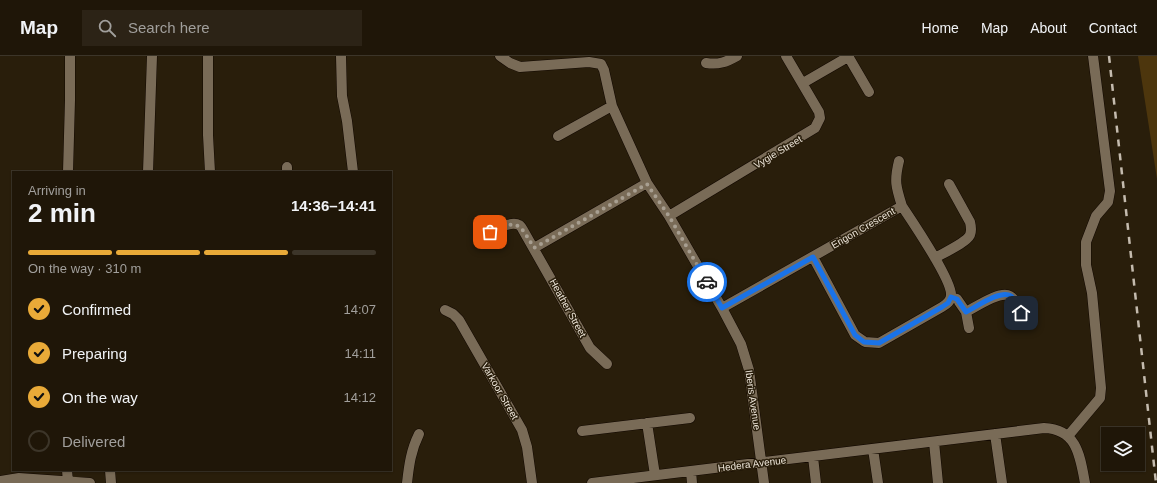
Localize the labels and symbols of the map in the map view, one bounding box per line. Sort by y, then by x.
street label: Vygie Street [752,133,804,171]
street label: Erigon Crescent [829,205,897,251]
pin [473,215,507,249]
courier [687,262,727,302]
street label: Heather Street [547,277,589,339]
pin [1004,296,1038,330]
street label: Varkoor Street [479,361,521,422]
street label: Iberis Avenue [743,369,763,431]
street label: Hedera Avenue [717,454,787,474]

